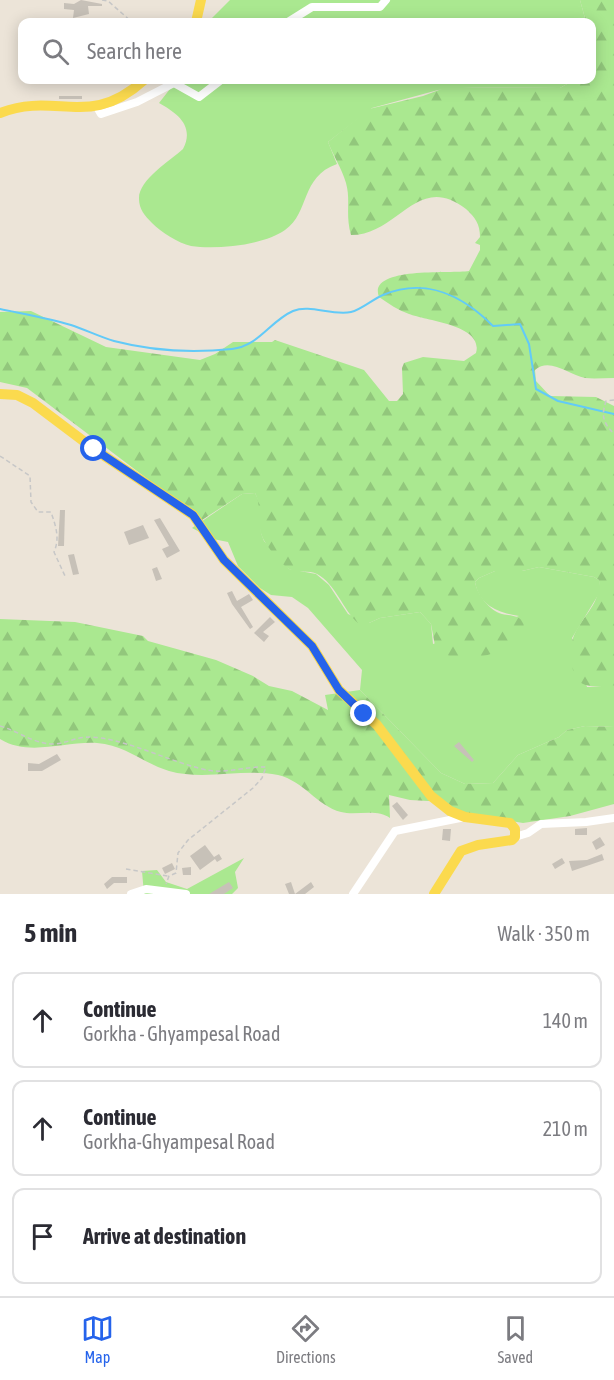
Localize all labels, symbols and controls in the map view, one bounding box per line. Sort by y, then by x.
search box [18,18,596,84]
icon: search [39,35,72,68]
text: Search here [87,38,182,64]
route start [80,435,106,461]
route end [350,700,376,726]
text: 5 min [24,918,77,948]
text: Walk · 350 m [498,922,590,945]
text: Continue [83,996,157,1022]
icon: ahead [26,1004,59,1037]
text: 140 m [543,1009,588,1032]
text: Gorkha - Ghyampesal Road [83,1022,280,1045]
text: Continue [83,1104,157,1130]
icon: ahead [26,1112,59,1145]
text: 210 m [543,1117,588,1140]
text: Gorkha-Ghyampesal Road [83,1130,275,1153]
icon: arrive [26,1220,59,1253]
text: Arrive at destination [83,1223,246,1249]
tab: Map [81,1312,114,1366]
tab: Directions [276,1312,336,1366]
tab: Saved [498,1312,533,1366]

